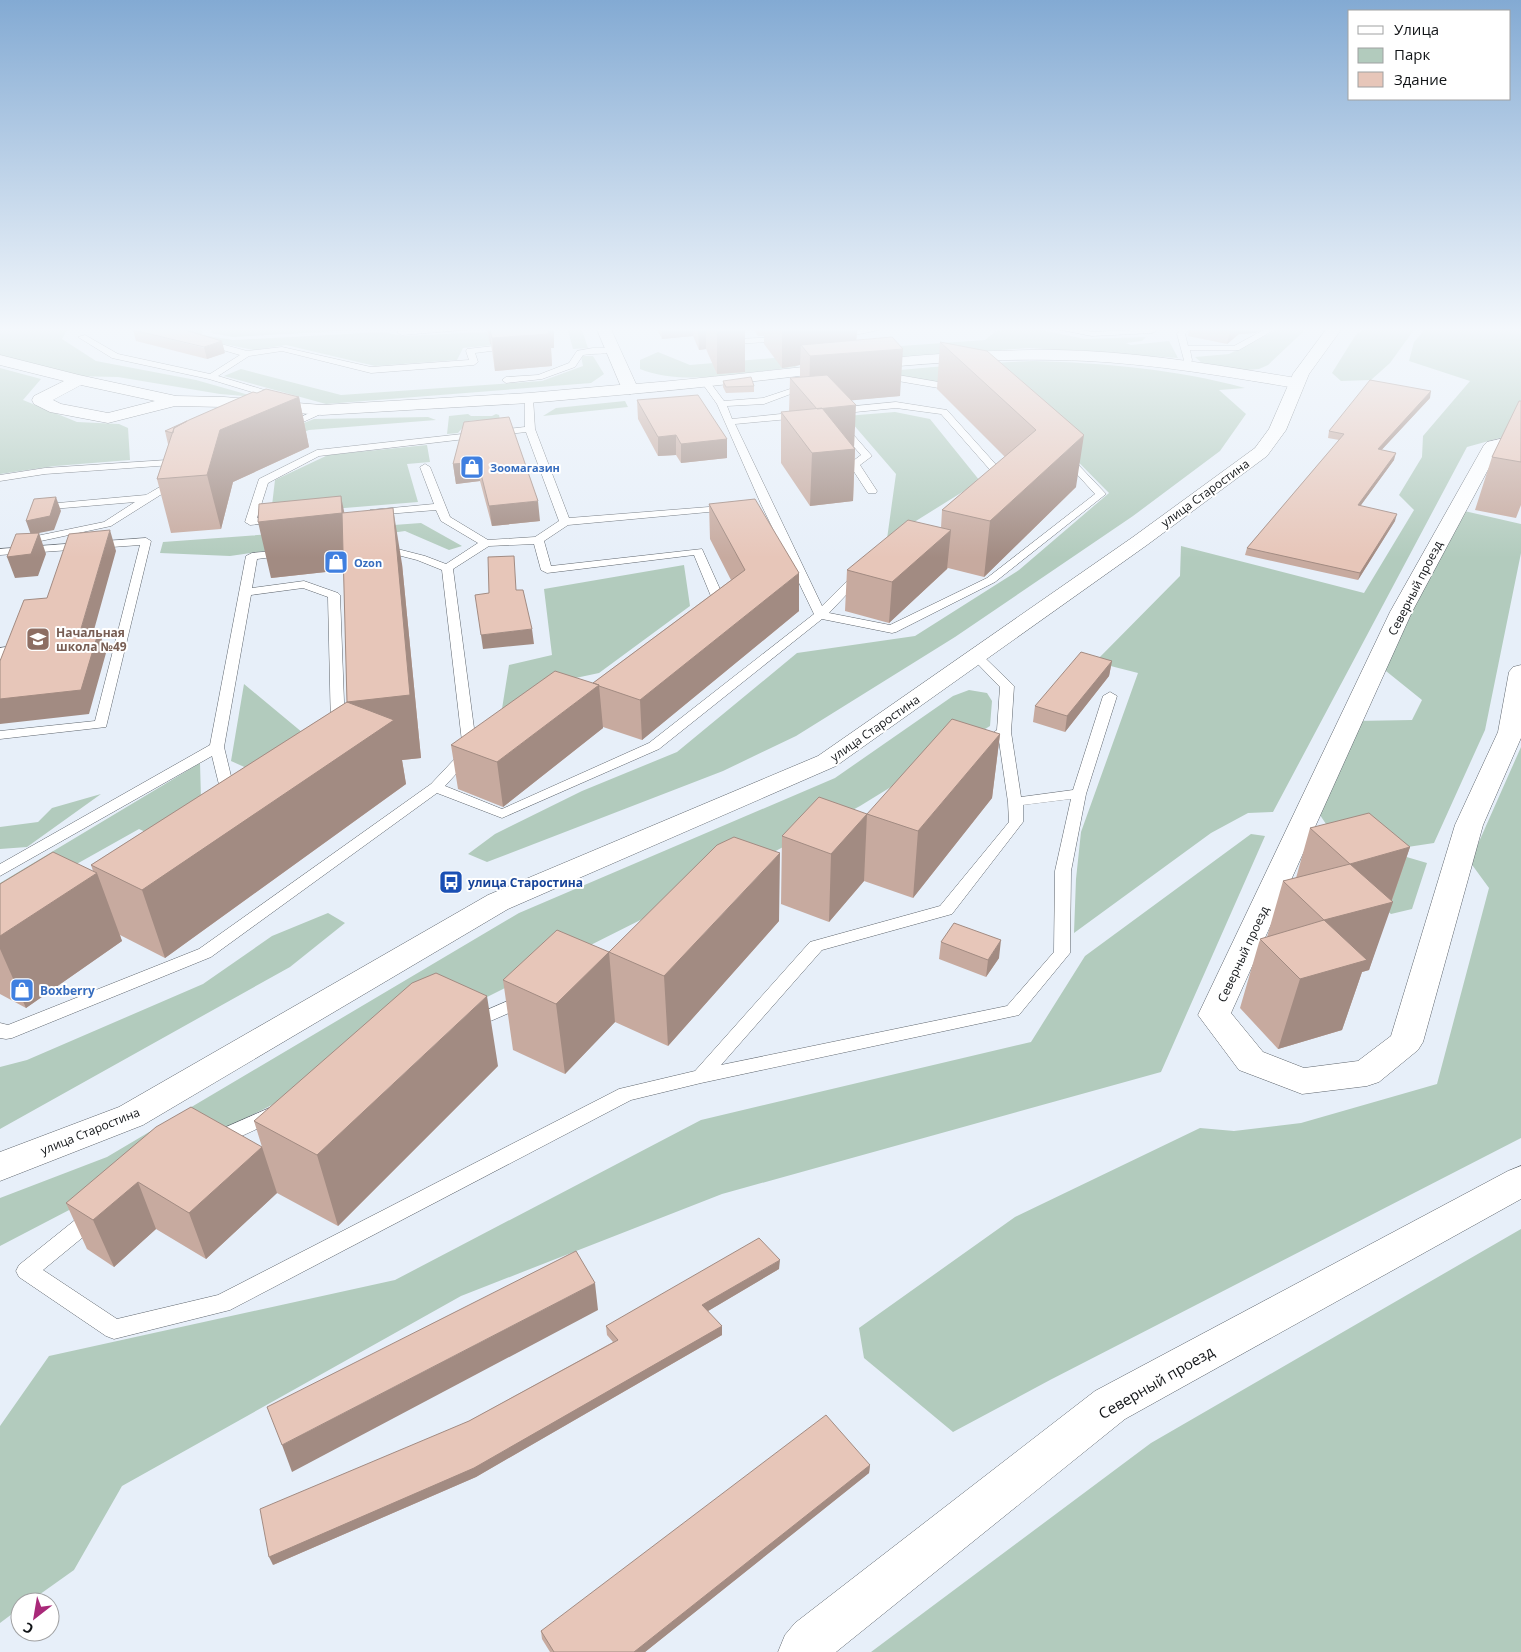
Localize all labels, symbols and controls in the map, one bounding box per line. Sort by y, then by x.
legend [1348,10,1511,100]
text: Улица [1394,19,1439,39]
text: Парк [1394,44,1430,64]
text: Здание [1394,69,1447,89]
shop icon: Зоомагазин [459,454,485,480]
street label: улица Старостина [1157,455,1253,531]
place label: Зоомагазин [490,460,560,475]
street label: Северный проезд [1384,538,1446,638]
shop icon: Ozon [323,549,349,575]
place label: Ozon [354,555,382,570]
place label: Начальная школа №49 [56,624,127,655]
school or university icon: Начальная школа №49 [25,626,51,652]
street label: улица Старостина [827,691,923,765]
bus stop icon: улица Старостина [438,869,464,895]
place label: улица Старостина [468,874,583,891]
street label: Северный проезд [1213,903,1273,1005]
shop icon: Boxberry [9,977,35,1003]
place label: Boxberry [40,982,95,999]
street label: улица Старостина [38,1103,142,1159]
street label: Северный проезд [1095,1341,1218,1423]
north arrow [10,1592,60,1642]
text: С [19,1618,37,1639]

